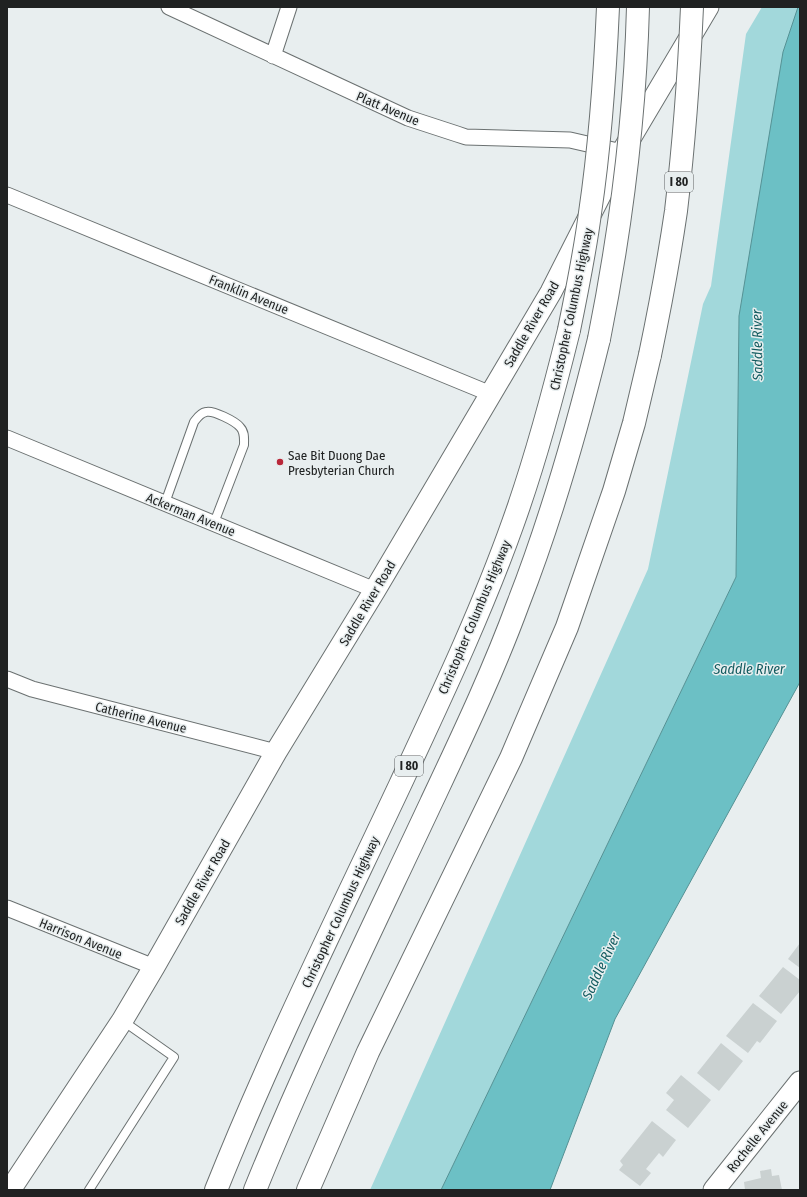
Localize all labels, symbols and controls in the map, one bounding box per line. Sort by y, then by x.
street label: Platt Avenue [354,88,422,128]
road number: I 80 [665,172,693,192]
street label: Christopher Columbus Highway [547,226,596,392]
street label: Franklin Avenue [207,272,291,317]
street label: Saddle River Road [501,279,562,370]
water label: Saddle River [748,308,767,382]
place label: Sae Bit Duong Dae Presbyterian Church [288,448,395,478]
marker: Sae Bit Duong Dae Presbyterian Church [275,457,285,467]
street label: Ackerman Avenue [144,490,237,539]
street label: Christopher Columbus Highway [435,538,514,696]
street label: Saddle River Road [336,558,399,649]
water label: Saddle River [712,661,786,678]
street label: Catherine Avenue [94,699,188,736]
road number: I 80 [395,756,423,776]
street label: Christopher Columbus Highway [299,834,382,990]
street label: Saddle River Road [172,837,233,928]
street label: Harrison Avenue [37,915,124,962]
water label: Saddle River [578,929,625,1003]
street label: Rochelle Avenue [724,1097,791,1175]

